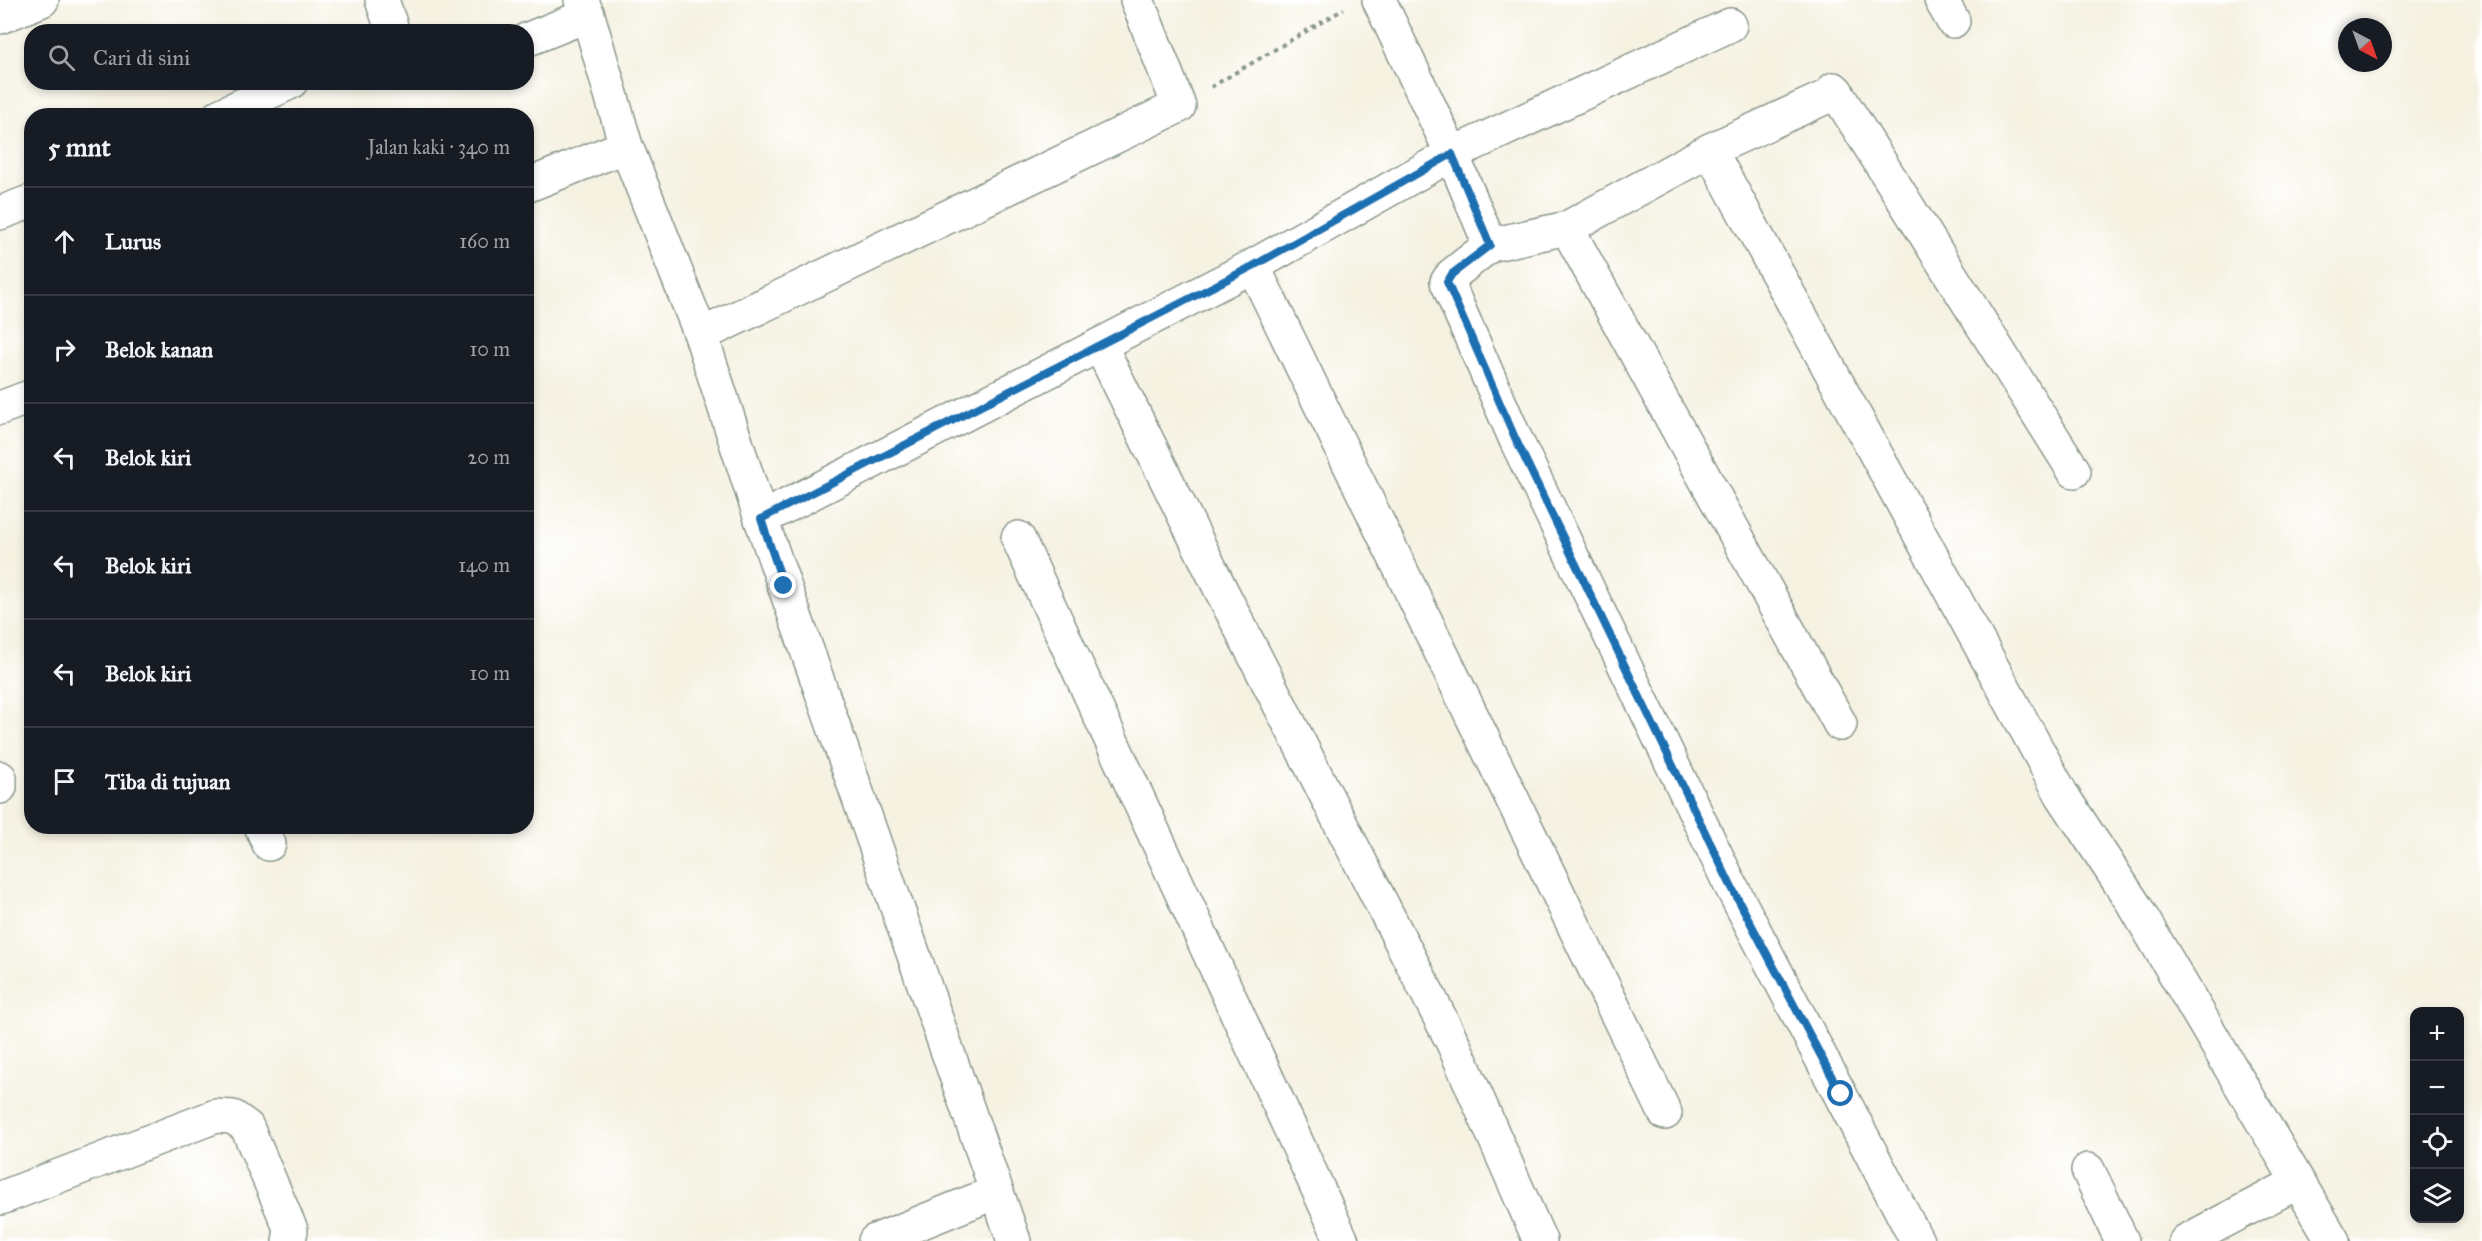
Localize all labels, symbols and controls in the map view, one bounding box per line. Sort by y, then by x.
north arrow [2338,18,2392,72]
search box [24,24,534,90]
icon: search [45,41,78,74]
text: Cari di sini [93,44,190,71]
text: 5 mnt [48,131,111,163]
text: Jalan kaki · 340 m [368,135,510,159]
icon: ahead [48,225,81,258]
text: Lurus [105,228,161,255]
text: 160 m [459,229,510,253]
icon: right [48,333,81,366]
text: Belok kanan [105,336,213,363]
text: 10 m [469,337,510,361]
icon: left [48,441,81,474]
text: Belok kiri [105,444,191,471]
text: 20 m [467,445,510,469]
icon: left [48,549,81,582]
text: Belok kiri [105,552,191,579]
text: 140 m [458,553,510,577]
route end [770,572,796,598]
icon: left [48,657,81,690]
text: Belok kiri [105,660,191,687]
text: 10 m [469,661,510,685]
icon: arrive [48,765,81,798]
text: Tiba di tujuan [105,768,230,795]
map controls [2410,1007,2464,1223]
button: + [2410,1007,2464,1061]
button: − [2410,1061,2464,1115]
route start [1827,1080,1853,1106]
button: locate [2410,1115,2464,1169]
button: layers [2410,1169,2464,1223]

